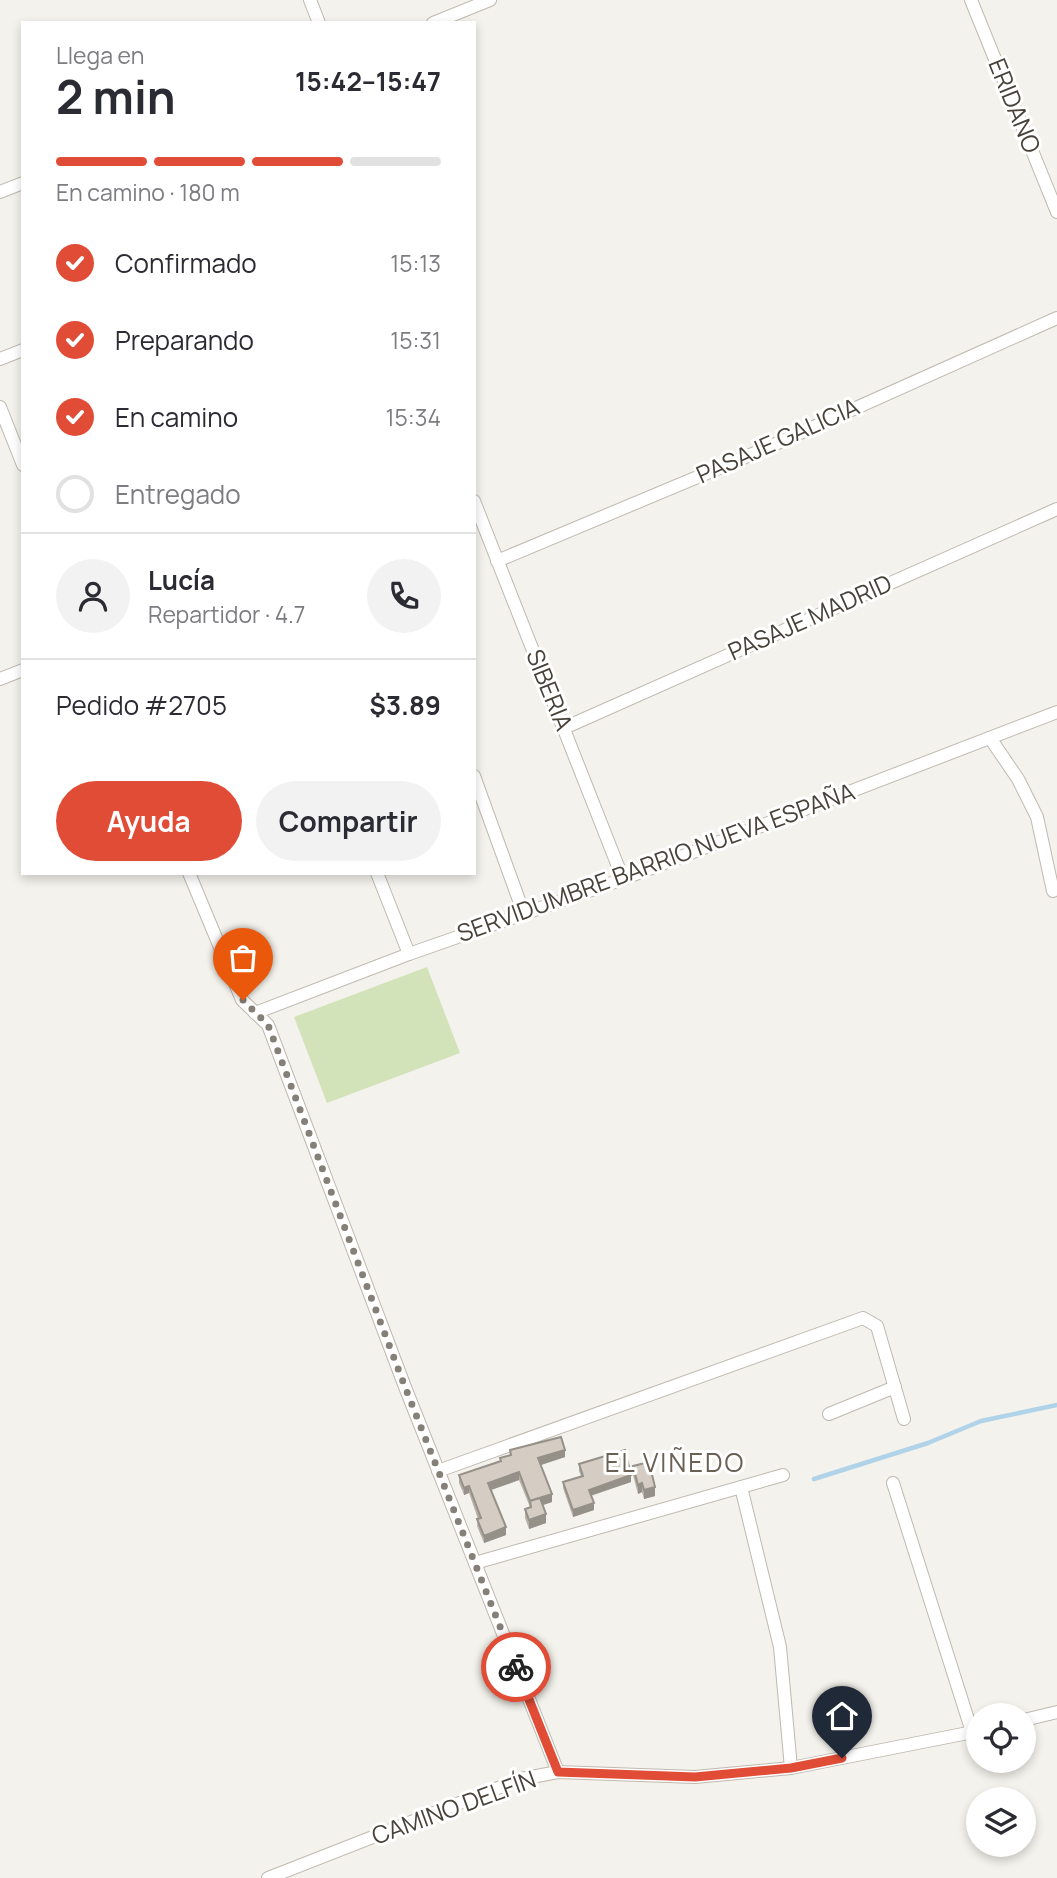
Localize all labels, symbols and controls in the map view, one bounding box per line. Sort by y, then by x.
text: Llega en [56,39,144,71]
street label: ERIDANO [982,53,1049,158]
text: 15:42–15:47 [295,63,441,99]
text: 2 min [56,65,176,128]
text: En camino · 180 m [56,176,240,208]
icon: check [56,244,94,282]
text: Confirmado [115,245,257,281]
text: 15:13 [390,247,441,279]
icon: check [56,321,94,359]
text: Preparando [115,322,254,358]
text: 15:31 [390,324,441,356]
street label: PASAJE GALICIA [691,389,864,490]
icon: check [56,398,94,436]
text: En camino [115,399,238,435]
text: 15:34 [386,401,441,433]
text: Entregado [115,476,241,512]
button: person [56,559,130,633]
button: phone [367,559,441,633]
text: Lucía [148,562,215,598]
street label: PASAJE MADRID [722,566,896,667]
text: Repartidor · 4.7 [148,598,305,630]
street label: SIBERIA [519,644,582,735]
text: Pedido #2705 [56,687,227,723]
text: $3.89 [370,687,441,723]
street label: SERVIDUMBRE BARRIO NUEVA ESPAÑA [452,774,859,949]
button: Ayuda [56,781,242,861]
button: Compartir [256,781,441,861]
pin [213,928,273,1000]
icon: bag [224,939,262,977]
district label: EL VIÑEDO [605,1444,745,1480]
courier [481,1632,551,1702]
icon: bike [497,1648,535,1686]
pin [812,1686,872,1758]
icon: home [823,1697,861,1735]
map controls [966,1703,1036,1857]
button: locate [966,1703,1036,1773]
street label: CAMINO DELFÍN [367,1762,540,1852]
button: layers [966,1787,1036,1857]

